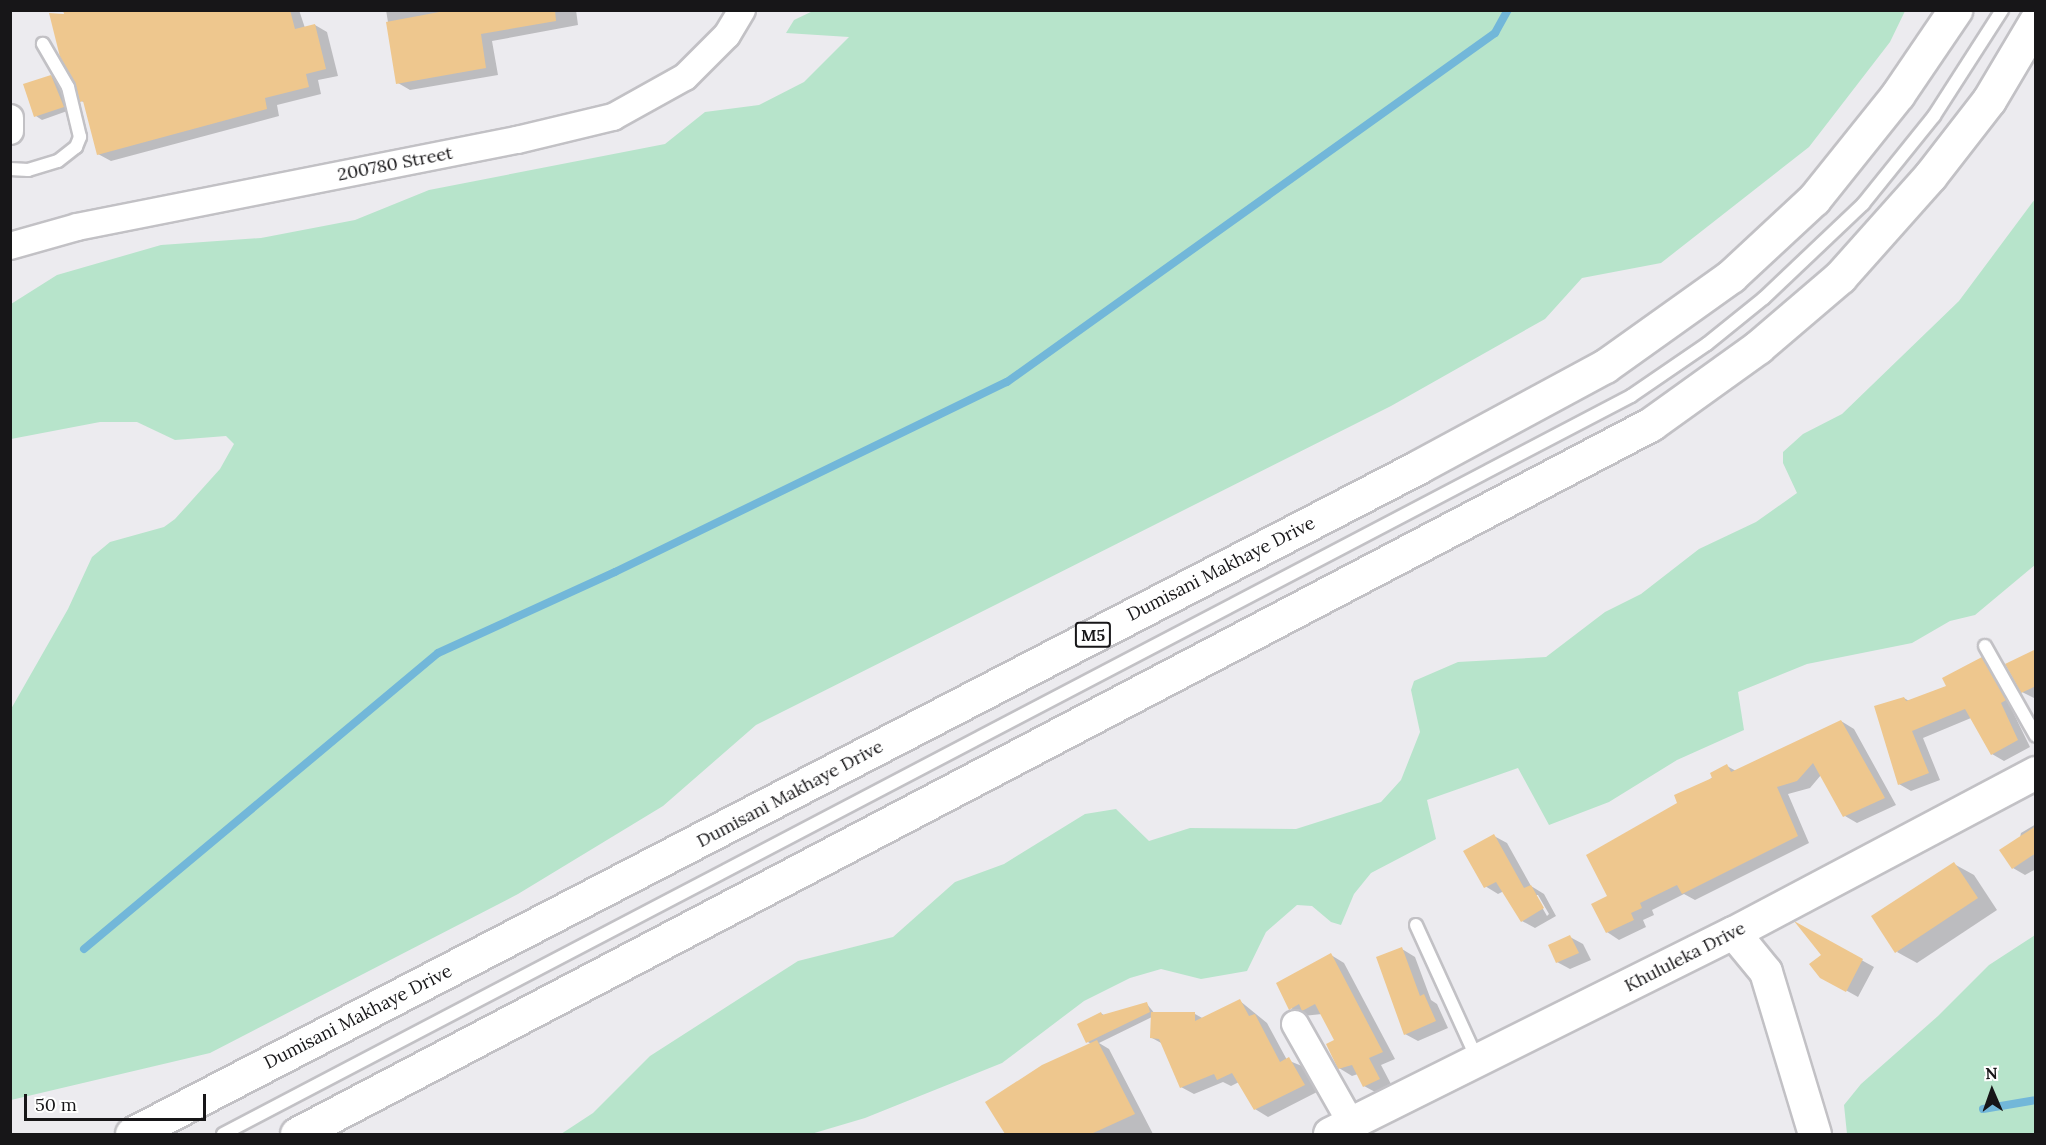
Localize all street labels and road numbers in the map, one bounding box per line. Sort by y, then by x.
street label: 200780 Street [336,142,454,186]
street label: Dumisani Makhaye Drive [1124,512,1318,626]
road number: M5 [1074,622,1112,648]
street label: Dumisani Makhaye Drive [693,736,887,852]
street label: Khululeka Drive [1621,917,1749,997]
street label: Dumisani Makhaye Drive [261,960,455,1074]

